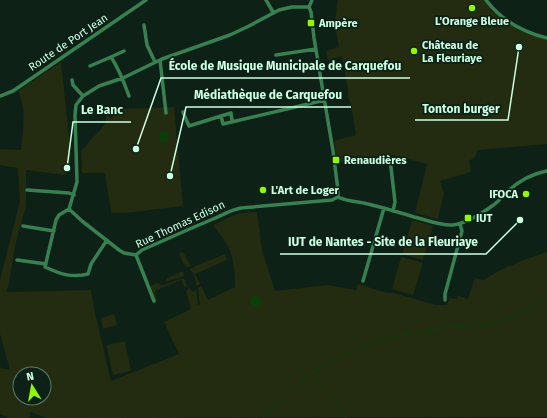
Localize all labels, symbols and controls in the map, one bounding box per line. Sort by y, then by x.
marker: L'Orange Bleue [467,3,477,13]
street label: Route de Port Jean [26,11,110,74]
place label: L'Orange Bleue [435,15,509,28]
place label: Ampère [318,17,358,30]
marker: Ampère [306,18,316,28]
place label: Château de La Fleuriaye [422,39,482,65]
marker: Château de La Fleuriaye [409,46,419,56]
callout: École de Musique Municipale de Carquefou [161,54,410,78]
text: École de Musique Municipale de Carquefou [169,57,401,73]
callout: Médiathèque de Carquefou [186,83,351,107]
text: Médiathèque de Carquefou [194,88,342,102]
callout: Tonton burger [415,96,508,120]
callout: Le Banc [73,98,131,122]
text: Tonton burger [422,102,500,116]
text: Le Banc [81,103,123,117]
place label: Renaudières [344,154,407,167]
marker: Renaudières [331,155,341,165]
place label: L'Art de Loger [271,184,340,197]
marker: L'Art de Loger [258,185,268,195]
place label: IFOCA [489,188,518,201]
marker: IFOCA [521,189,531,199]
street label: Rue Thomas Edison [133,198,227,251]
place label: IUT [476,212,492,225]
marker: IUT [463,213,473,223]
callout: IUT de Nantes - Site de la Fleuriaye [280,230,486,254]
text: IUT de Nantes - Site de la Fleuriaye [288,235,478,249]
north arrow [12,366,52,406]
text: N [25,370,35,384]

